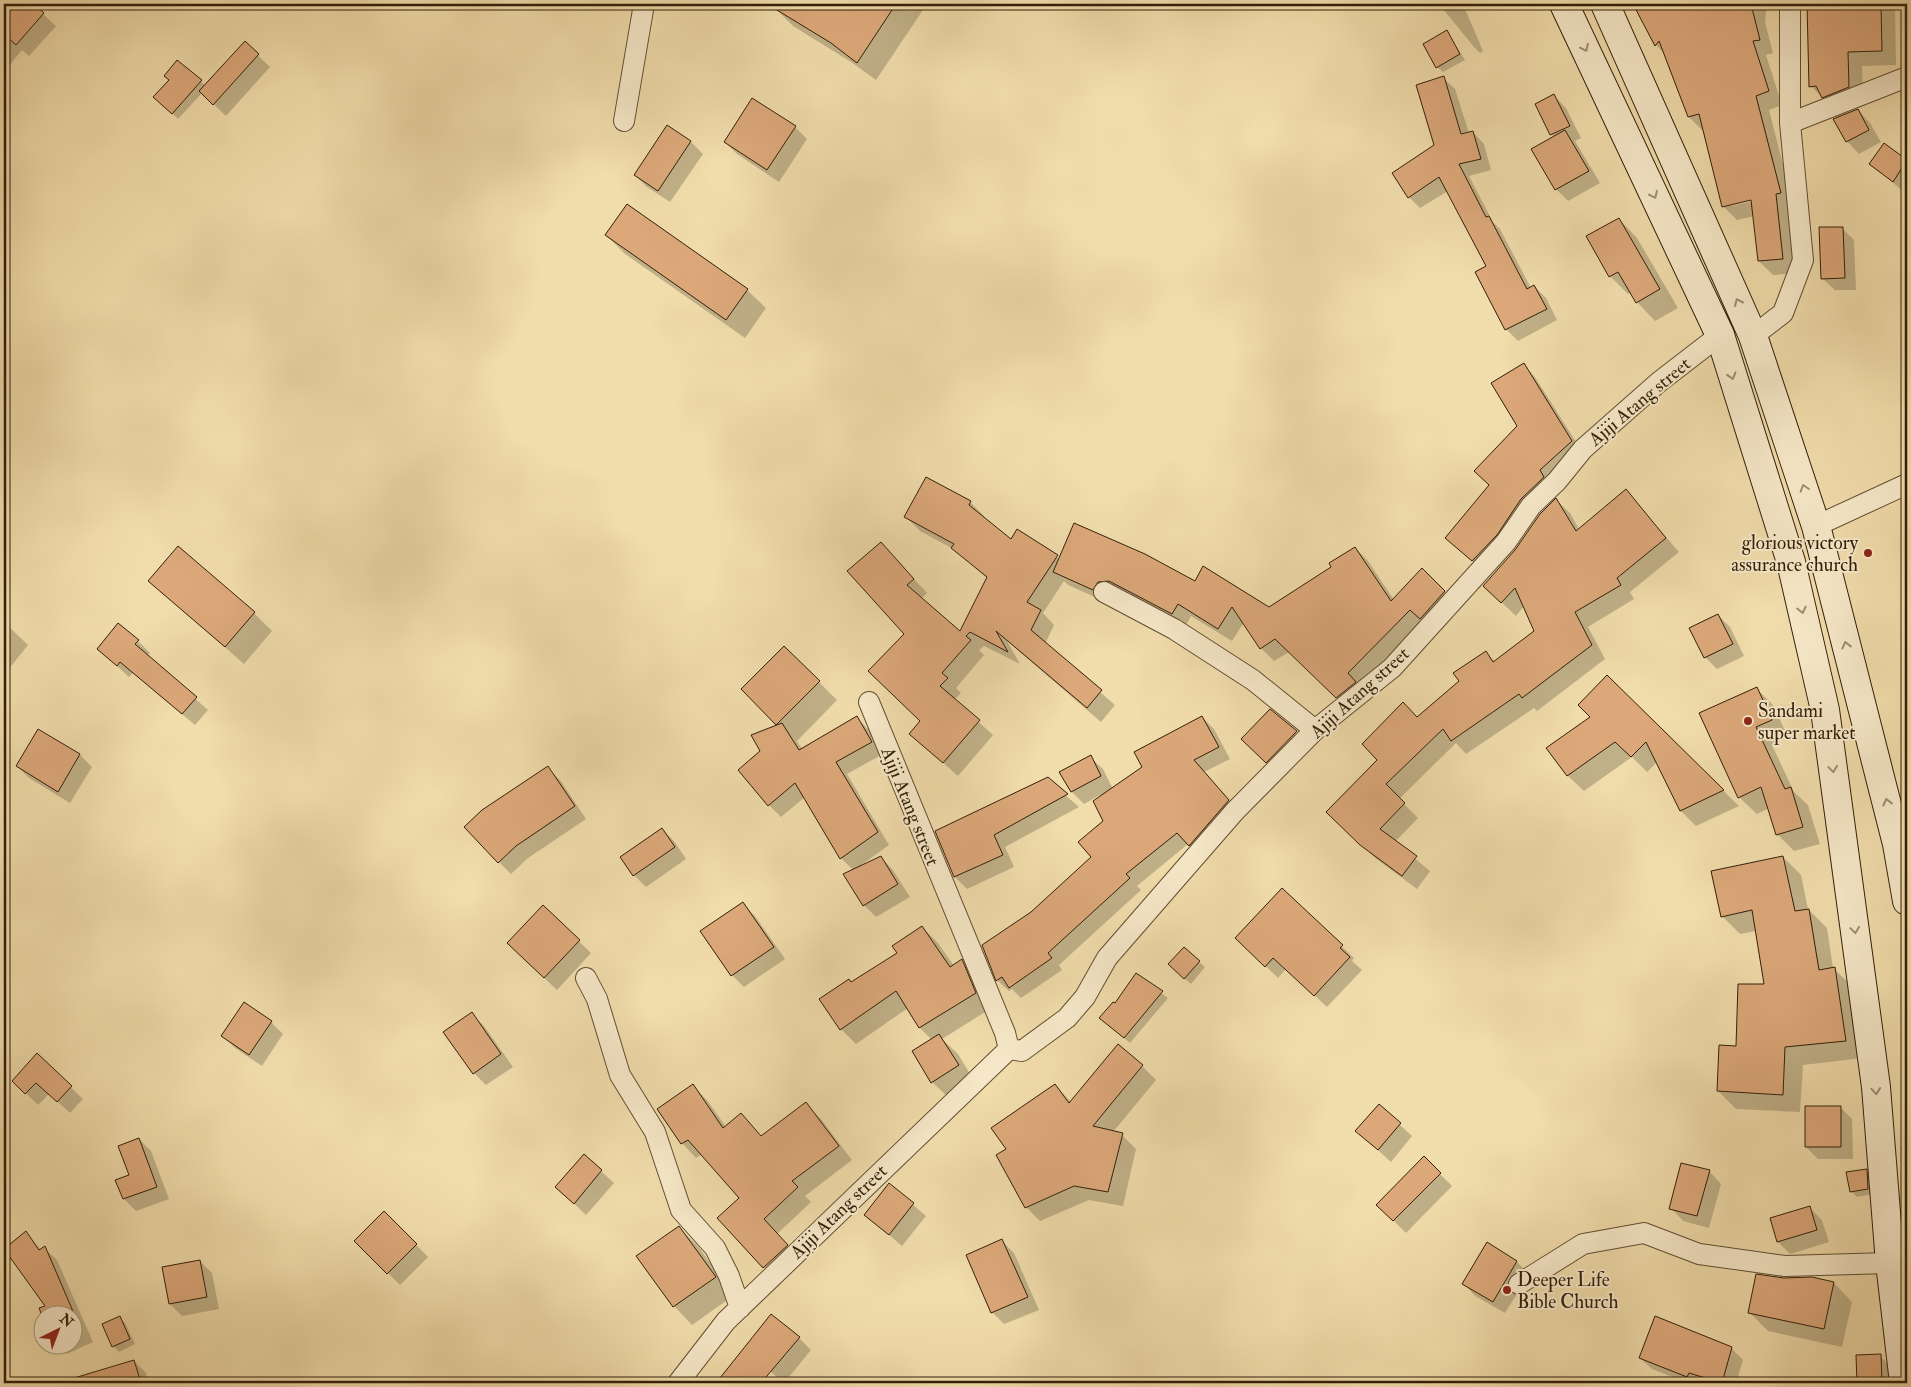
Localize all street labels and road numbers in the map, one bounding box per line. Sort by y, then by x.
street label: Ajiji Atang street [1583,352,1696,452]
street label: Ajiji Atang street [1304,642,1414,744]
street label: Ajiji Atang street [875,743,945,869]
street label: Ajiji Atang street [784,1159,892,1265]

